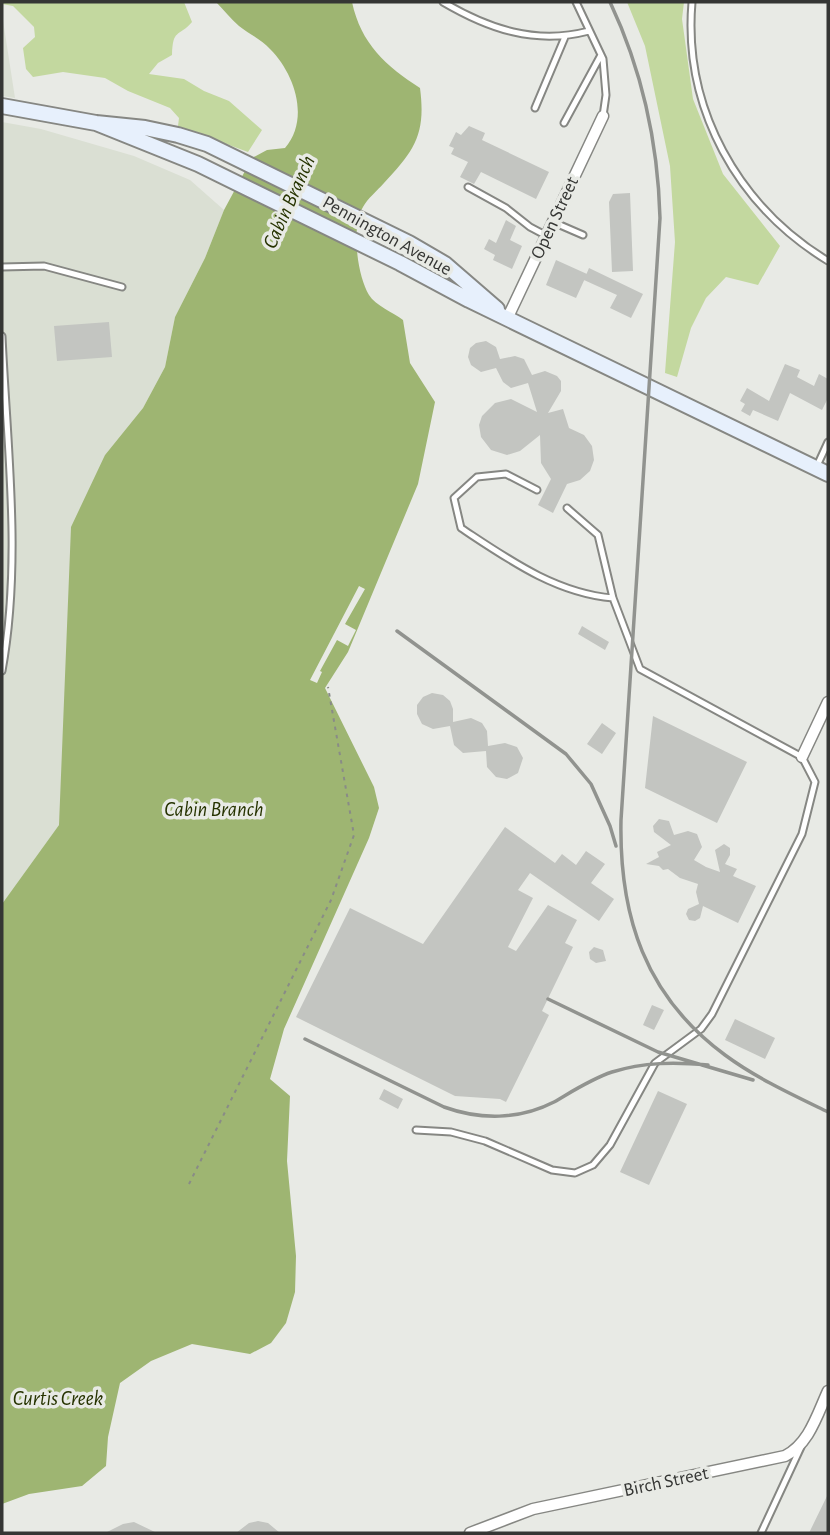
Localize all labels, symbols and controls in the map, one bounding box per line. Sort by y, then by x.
water label: Cabin Branch [259,152,319,252]
street label: Open Street [528,174,582,262]
street label: Pennington Avenue [319,193,455,279]
water label: Cabin Branch [164,799,264,820]
water label: Curtis Creek [13,1388,104,1409]
street label: Birch Street [622,1464,710,1500]

